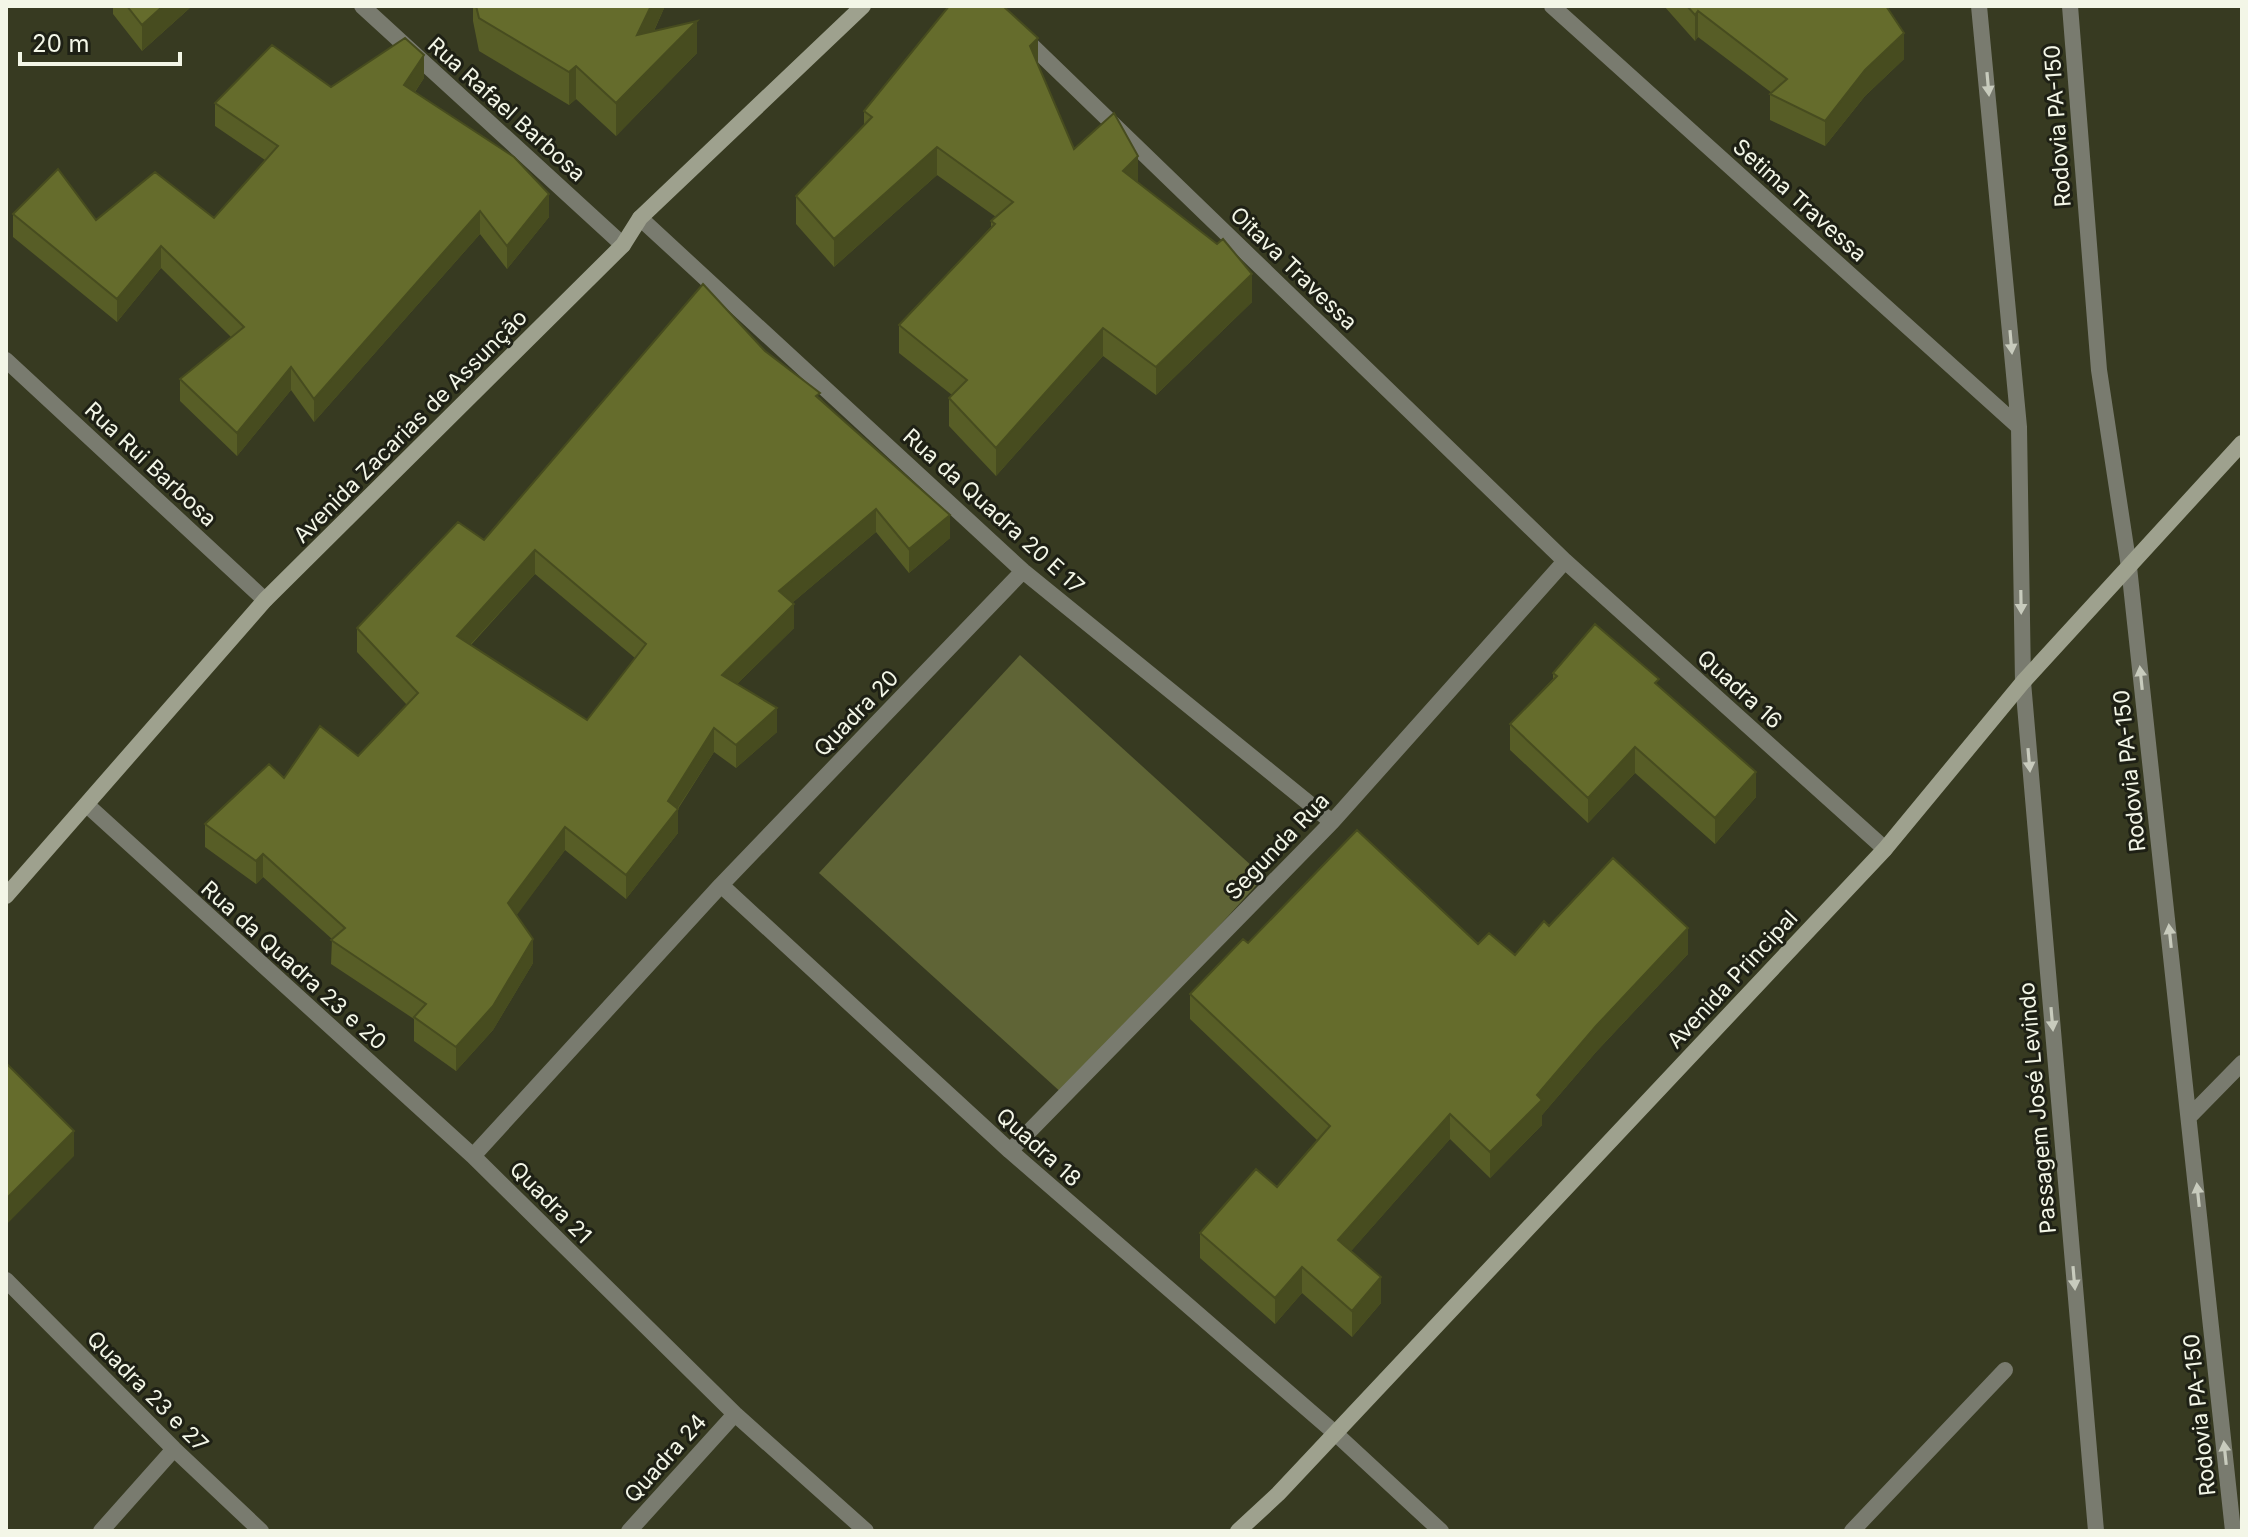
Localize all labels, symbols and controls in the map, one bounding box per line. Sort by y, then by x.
scale bar [20,16,180,66]
text: 20 m [32,29,90,58]
street label: Rua Rafael Barbosa [423,32,591,186]
street label: Rodovia PA-150 [2038,44,2076,208]
one-way arrow [1982,71,1995,96]
street label: Setima Travessa [1728,133,1872,267]
street label: Oitava Travessa [1225,201,1363,335]
street label: Avenida Zacarias de Assunção [288,304,532,548]
one-way arrow [2005,330,2018,355]
street label: Rua Rui Barbosa [80,396,222,532]
street label: Rua da Quadra 20 E 17 [898,423,1090,599]
one-way arrow [2015,590,2028,615]
street label: Quadra 16 [1692,644,1788,734]
street label: Quadra 20 [809,664,903,762]
one-way arrow [2135,665,2148,690]
street label: Rodovia PA-150 [2108,689,2150,853]
one-way arrow [2023,748,2036,773]
street label: Segunda Rua [1220,787,1334,905]
street label: Rua da Quadra 23 e 20 [196,875,392,1055]
street label: Avenida Principal [1661,905,1803,1053]
one-way arrow [2163,923,2176,948]
street label: Passagem José Levindo [2013,981,2061,1235]
one-way arrow [2045,1007,2058,1032]
street label: Quadra 18 [991,1102,1087,1192]
street label: Quadra 21 [505,1156,597,1248]
one-way arrow [2192,1182,2205,1207]
one-way arrow [2068,1266,2081,1291]
street label: Quadra 23 e 27 [82,1325,214,1457]
street label: Rodovia PA-150 [2178,1333,2220,1497]
street label: Quadra 24 [619,1409,711,1507]
one-way arrow [2219,1440,2232,1465]

